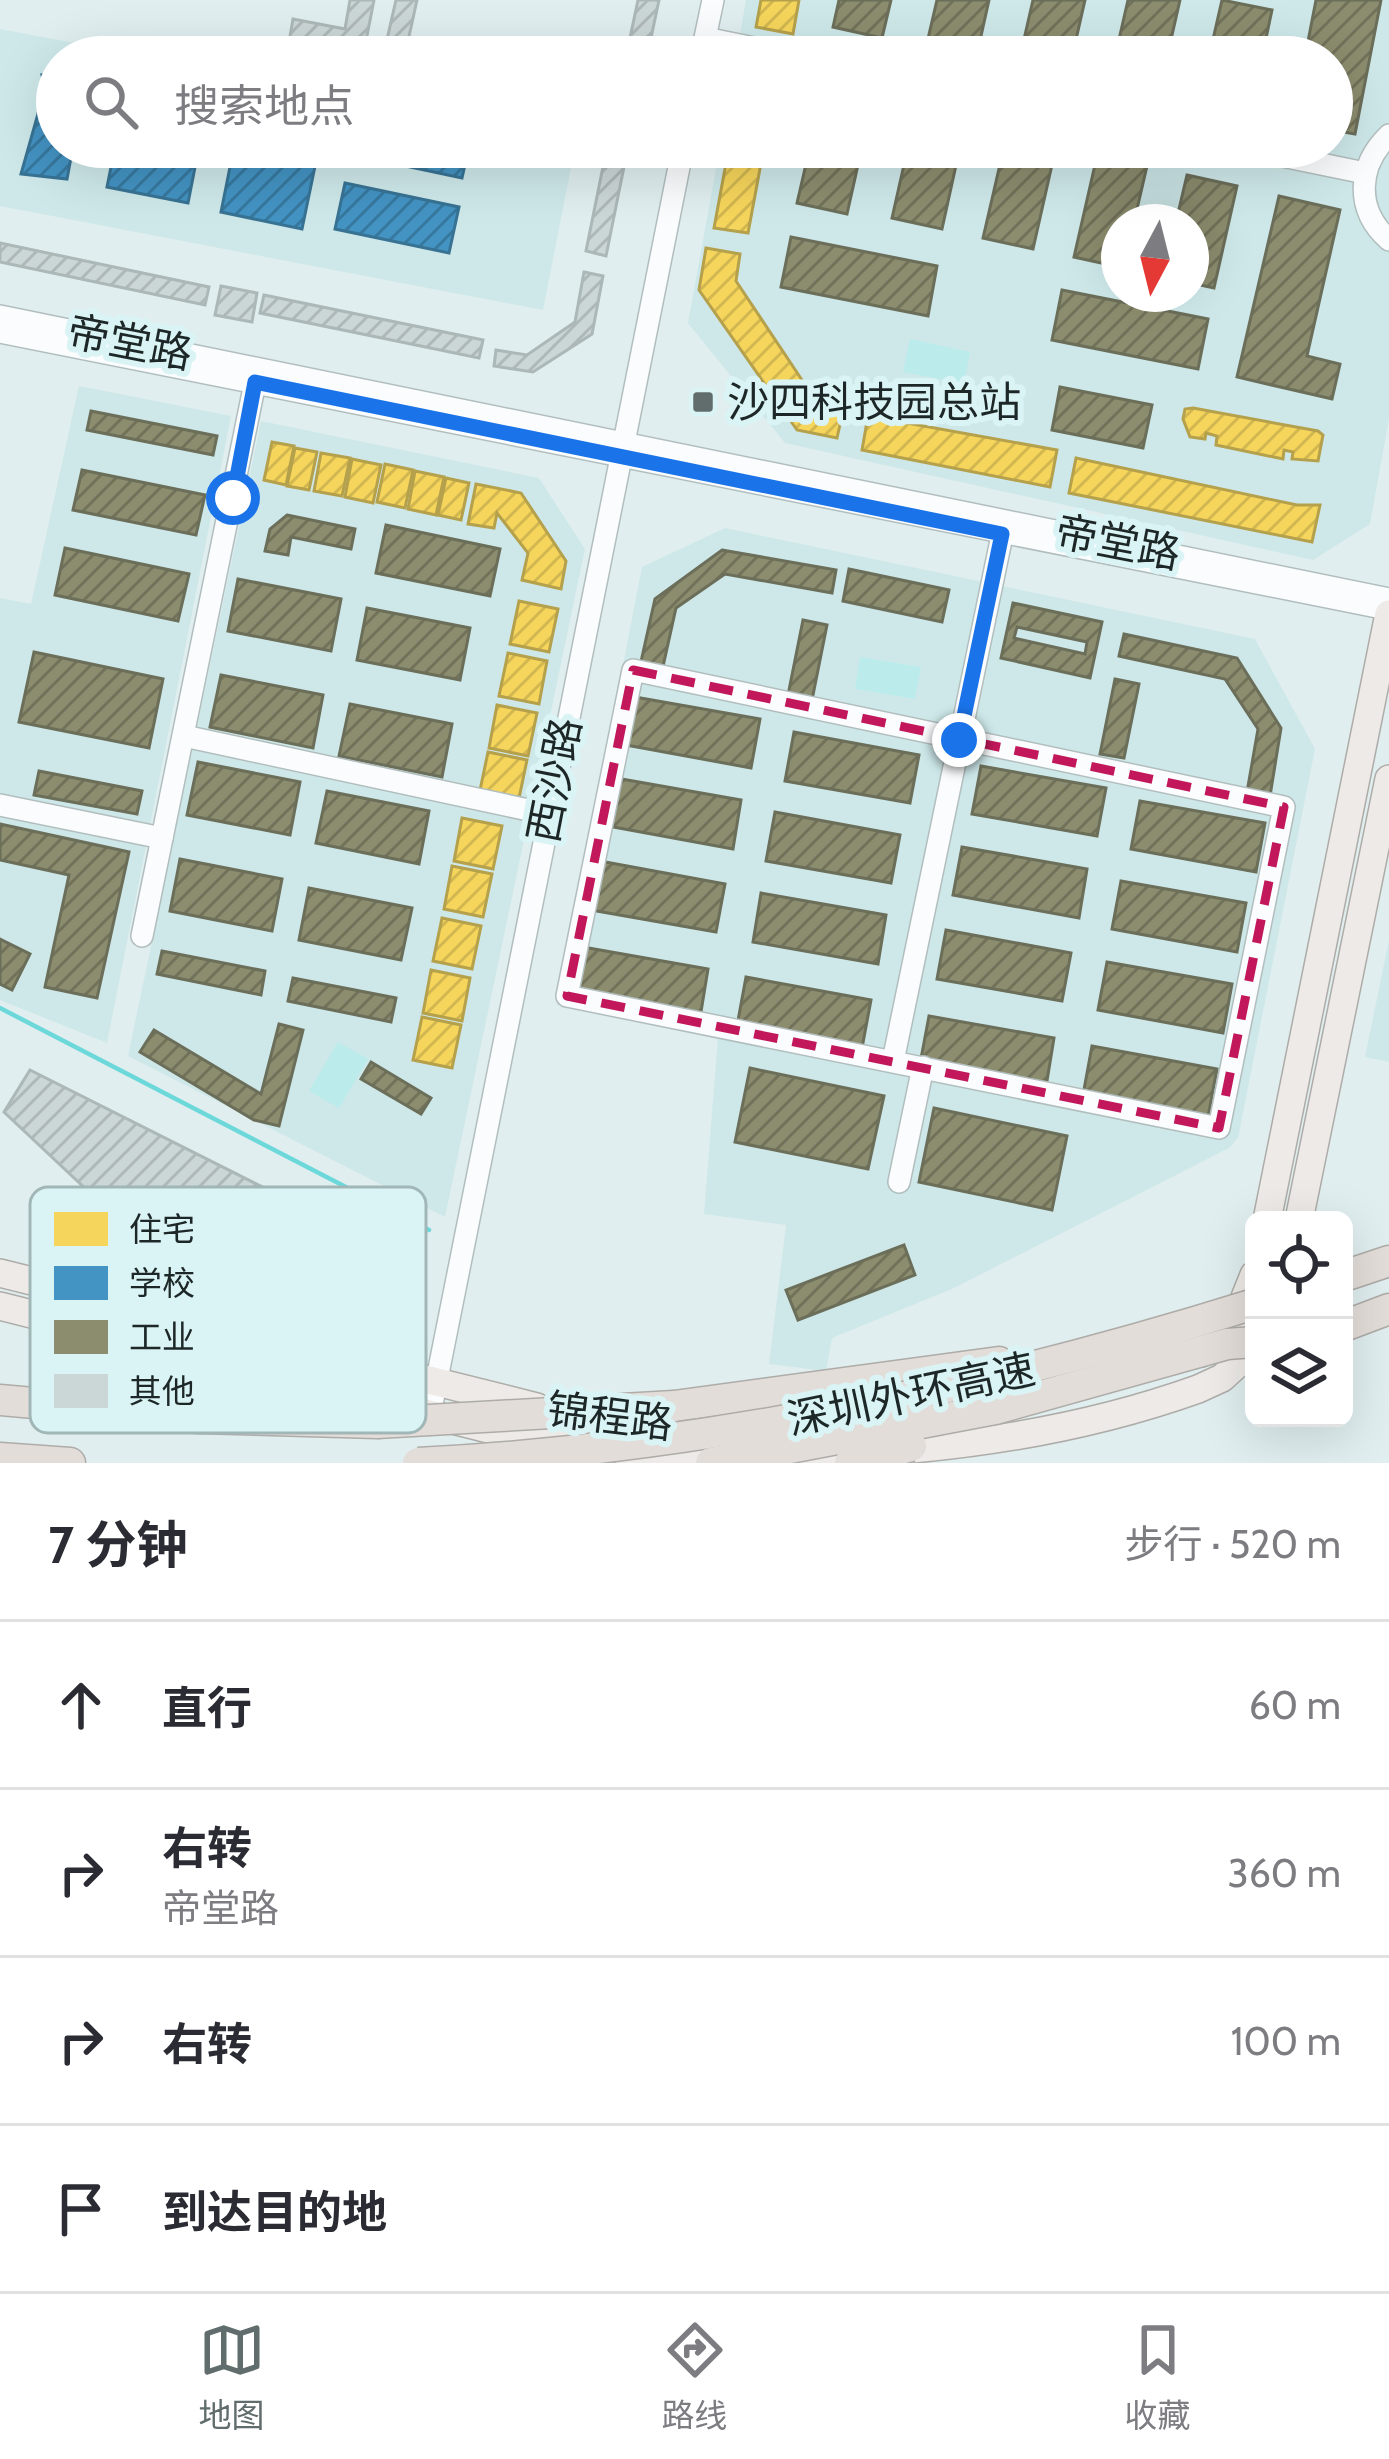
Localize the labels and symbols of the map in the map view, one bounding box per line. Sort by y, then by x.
north arrow [1101,204,1209,312]
street label: 帝堂路 [63,304,197,380]
place label: 沙四科技园总站 [727,376,1021,428]
marker: 沙四科技园总站 [690,389,716,415]
route start [206,471,260,525]
street label: 帝堂路 [1051,504,1185,580]
street label: 西沙路 [516,713,592,847]
route end [932,713,986,767]
legend [30,1187,426,1433]
text: 住宅 [129,1209,195,1249]
text: 学校 [129,1263,195,1303]
text: 工业 [129,1317,195,1357]
street label: 深圳外环高速 [782,1342,1040,1446]
text: 其他 [129,1371,195,1411]
street label: 锦程路 [544,1383,676,1449]

